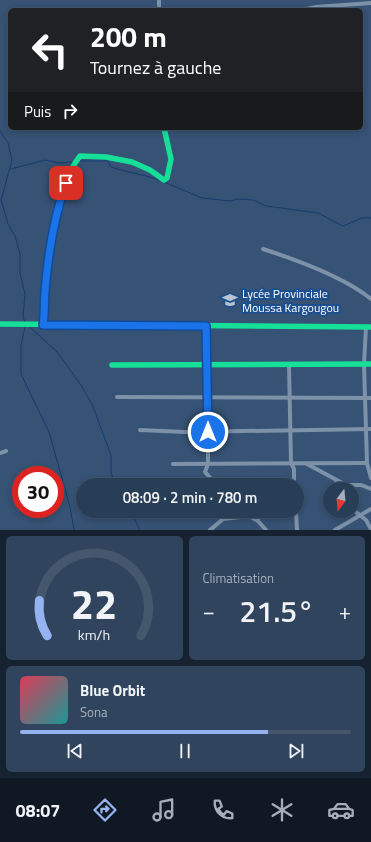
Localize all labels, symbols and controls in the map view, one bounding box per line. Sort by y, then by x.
text: 200 m [90,15,167,58]
icon: left [24,24,76,76]
text: Tournez à gauche [90,54,221,81]
text: Puis [24,100,51,123]
icon: right [59,100,81,122]
pin [49,166,83,200]
icon: arrive [55,172,77,194]
place label: Lycée Provinciale Moussa Kargougou [242,284,339,317]
school or university icon: Lycée Provinciale Moussa Kargougou [221,291,239,309]
position arrow [187,411,229,453]
speed limit sign: 30 [12,466,64,518]
north arrow [323,482,359,518]
map controls [323,482,359,518]
text: 08:09 · 2 min · 780 m [123,486,257,509]
text: Climatisation [203,568,274,588]
text: 22 [71,572,118,635]
text: 21.5° [240,588,314,634]
text: − [203,594,215,628]
text: + [339,594,351,628]
text: km/h [78,624,110,646]
text: Blue Orbit [80,679,145,702]
text: Sona [80,702,107,722]
icon: previous [64,740,86,762]
icon: pause [174,740,196,762]
icon: next [285,740,307,762]
icon: directions [91,796,119,824]
icon: music [150,796,178,824]
icon: phone [209,796,237,824]
icon: climate [268,796,296,824]
icon: car [327,796,355,824]
text: 08:07 [16,797,60,824]

